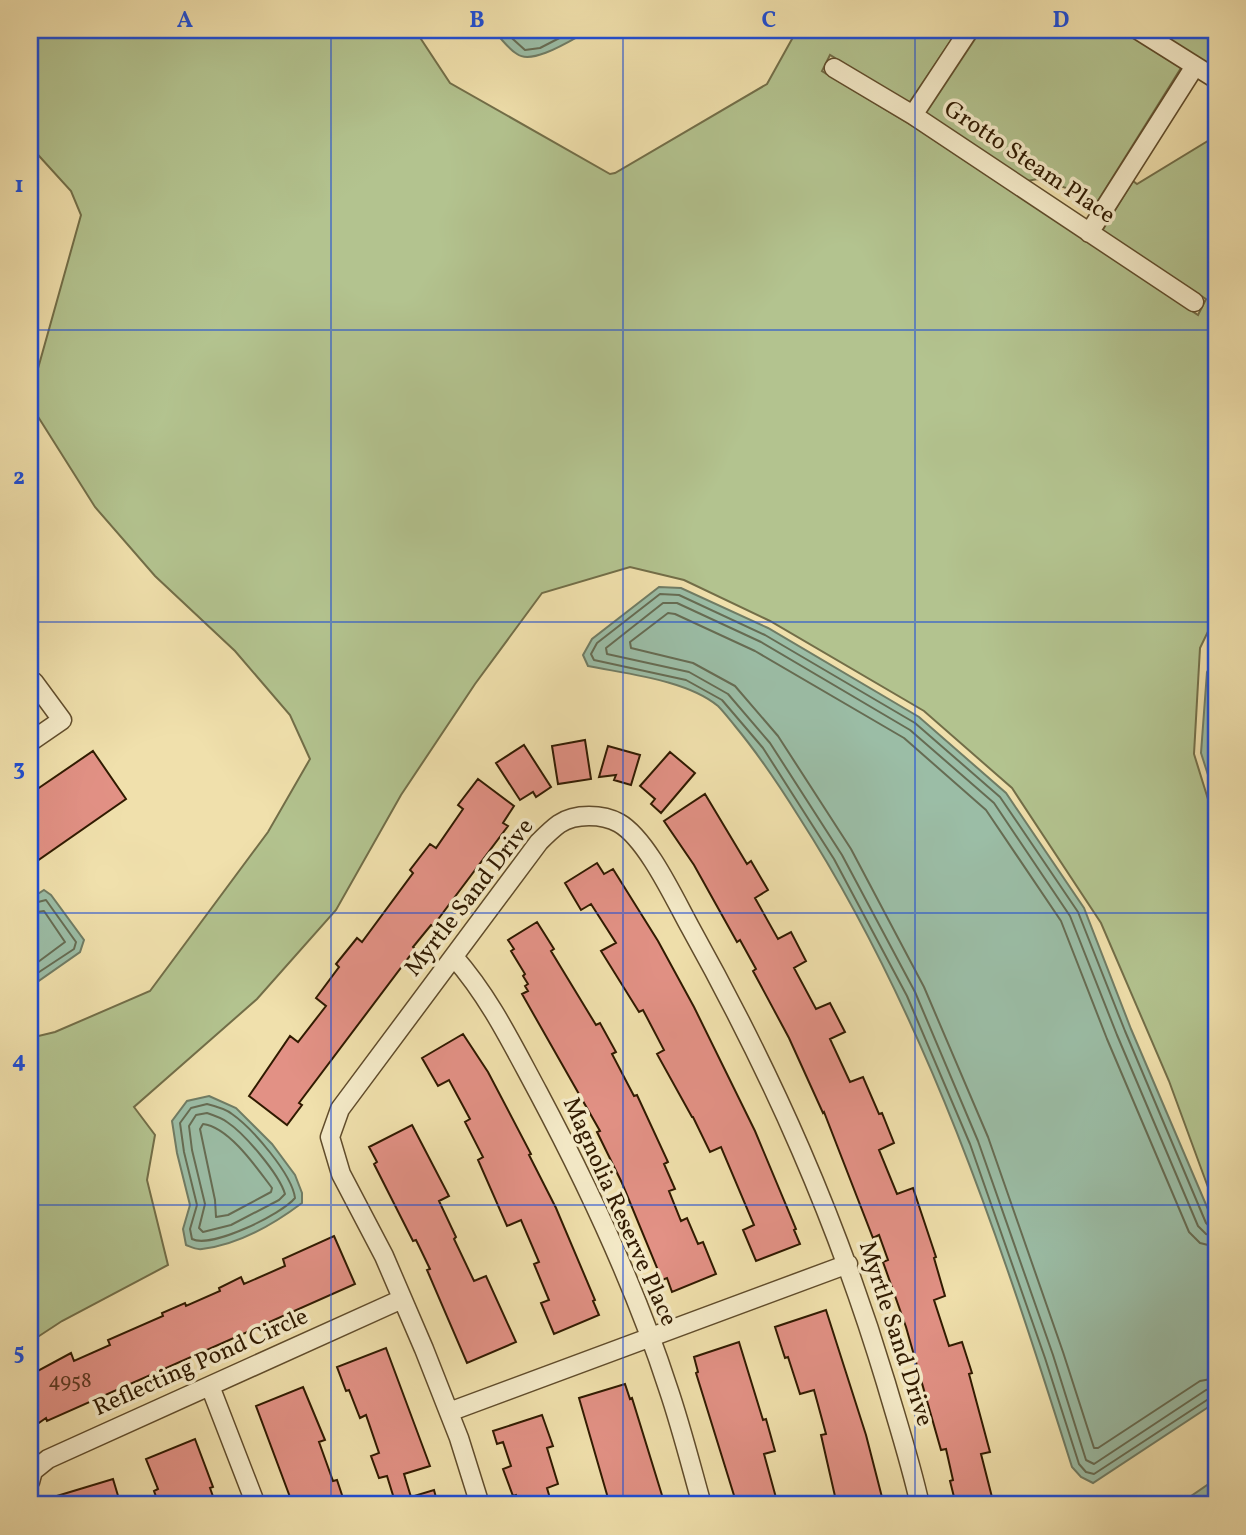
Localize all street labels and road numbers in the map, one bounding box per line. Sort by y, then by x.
street label: Grotto Steam Place [936,93,1122,233]
street label: Myrtle Sand Drive [397,812,543,984]
street label: Magnolia Reserve Place [553,1092,685,1332]
street label: Myrtle Sand Drive [849,1237,941,1431]
street label: Reflecting Pond Circle [88,1300,314,1426]

